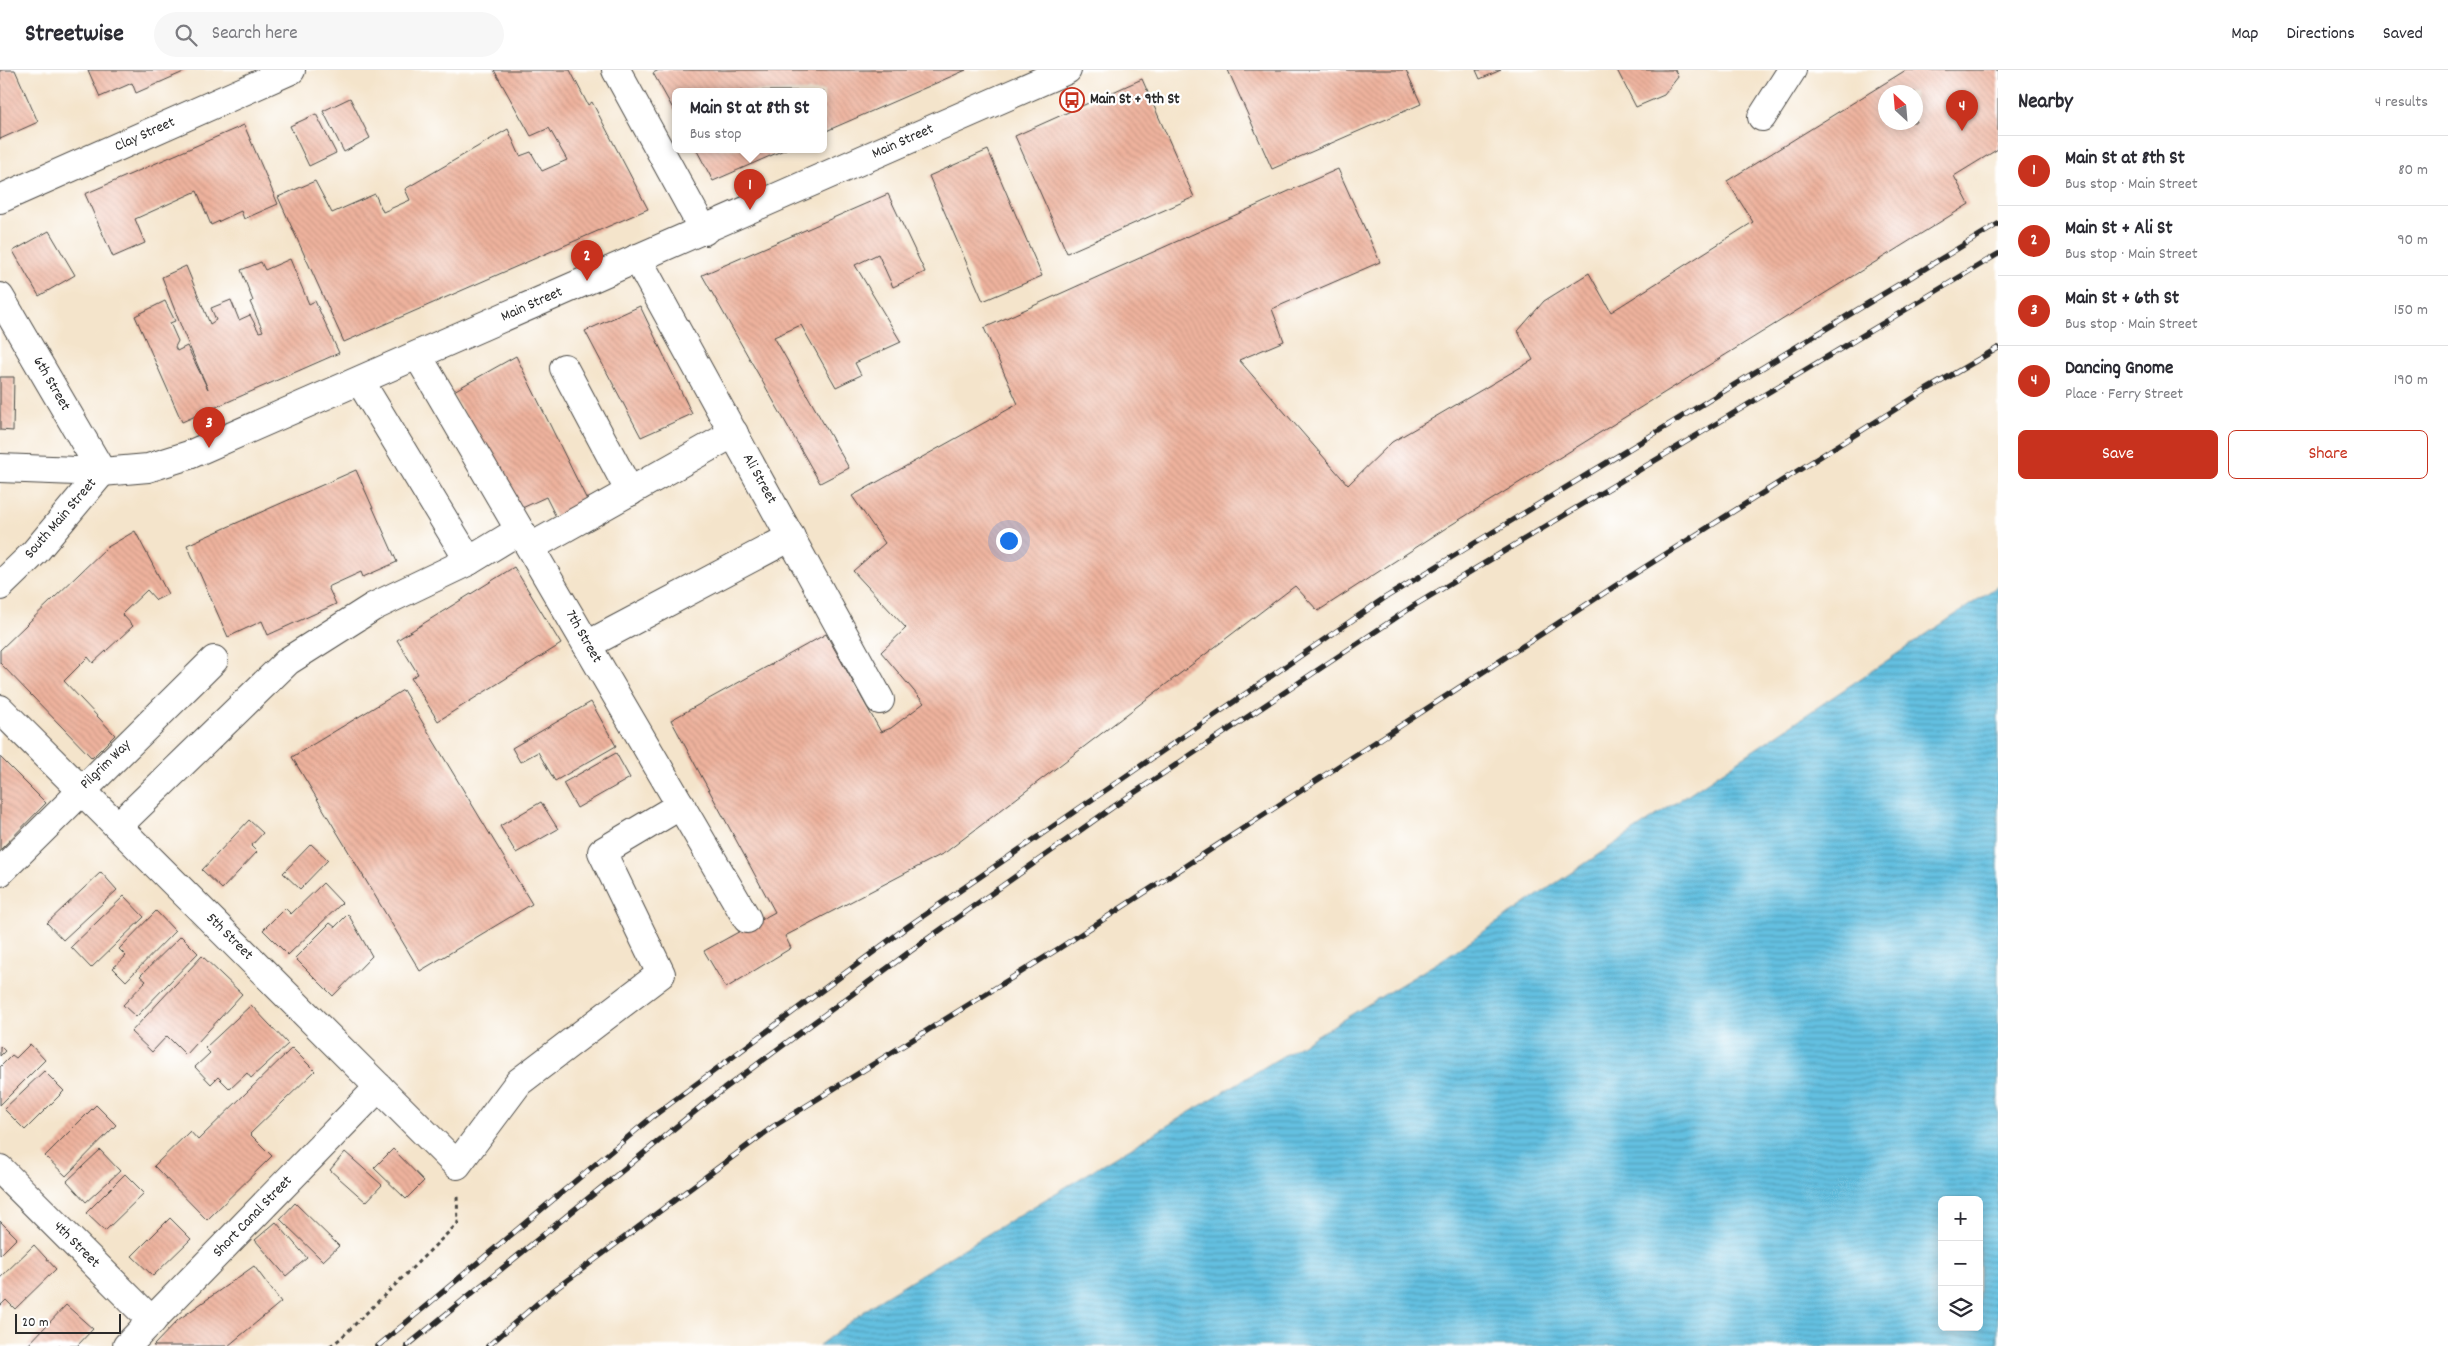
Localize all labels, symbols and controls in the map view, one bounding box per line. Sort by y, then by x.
search box [154,12,504,57]
text: Streetwise [25,18,124,52]
icon: search [172,21,200,49]
text: Search here [212,21,298,48]
text: Map [2231,22,2258,47]
text: Directions [2286,22,2355,47]
text: Saved [2383,22,2423,47]
north arrow [1878,85,1923,130]
bus stop icon: Main St + 9th St [1059,87,1085,113]
popup [672,88,827,153]
text: Nearby [2018,88,2073,118]
place label: Main St + 9th St [1090,89,1180,111]
pin: 4 [1946,90,1978,131]
text: 4 results [2375,91,2428,114]
text: Main St at 8th St [690,96,809,123]
street label: Clay Street [111,112,179,158]
street label: Main Street [869,118,938,165]
text: Bus stop [690,123,742,146]
text: Main St at 8th St [2065,146,2185,173]
text: 1 [2032,159,2036,182]
text: 80 m [2398,159,2428,182]
pin: 1 [734,169,766,210]
text: Bus stop · Main Street [2065,173,2198,196]
text: Main St + Ali St [2065,216,2172,243]
text: 2 [2031,229,2038,252]
text: 90 m [2397,229,2428,252]
pin: 2 [571,240,603,281]
text: Bus stop · Main Street [2065,243,2198,266]
street label: Main Street [498,281,567,328]
text: Main St + 6th St [2065,286,2179,313]
text: 3 [2030,299,2038,322]
text: 150 m [2394,299,2428,322]
text: Bus stop · Main Street [2065,313,2198,336]
street label: 6th Street [27,353,76,416]
text: Dancing Gnome [2065,356,2173,383]
text: 4 [2031,369,2037,392]
text: 190 m [2394,369,2428,392]
text: Place · Ferry Street [2065,383,2183,406]
pin: 3 [193,407,225,448]
button: Save [2018,430,2218,479]
button: Share [2228,430,2428,479]
street label: Ali Street [736,450,782,509]
street label: South Main Street [20,473,103,564]
your location [996,528,1022,554]
street label: 7th Street [559,606,607,668]
street label: Pilgrim Way [76,734,137,795]
street label: 5th Street [200,908,258,966]
street label: Short Canal Street [208,1171,298,1263]
map controls [1938,1196,1983,1331]
button: + [1938,1196,1983,1241]
street label: 4th Street [48,1217,105,1274]
button: − [1938,1241,1983,1286]
button: layers [1938,1286,1983,1331]
scale bar [15,1311,121,1334]
text: 20 m [22,1313,49,1333]

